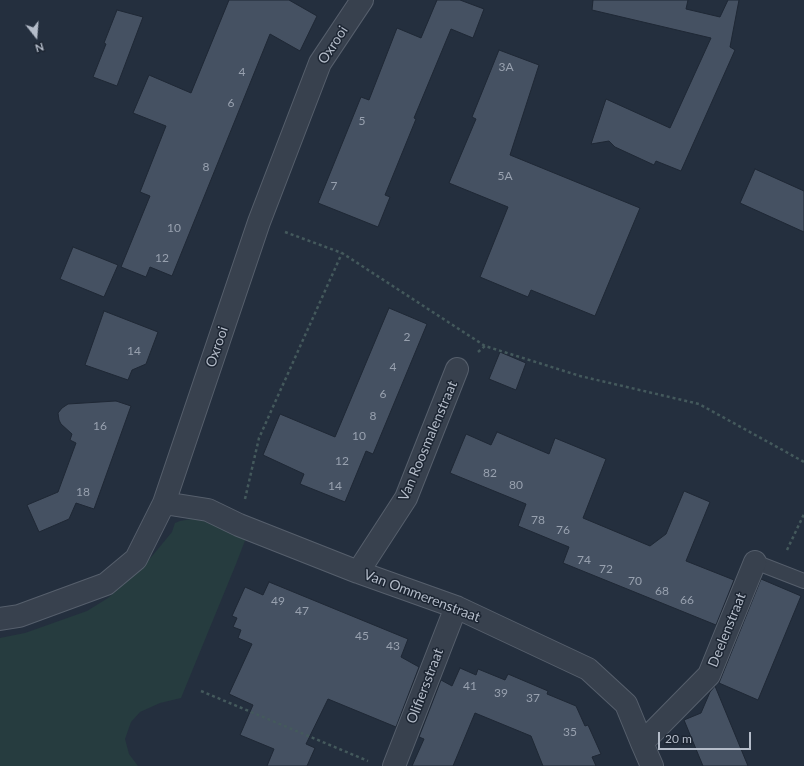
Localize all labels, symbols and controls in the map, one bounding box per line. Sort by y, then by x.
north arrow [16,16,56,56]
street label: Oxrooi [315,23,351,67]
text: N [34,40,46,55]
house number: 3A [498,60,514,74]
house number: 4 [239,65,245,79]
house number: 6 [228,96,234,110]
house number: 5 [359,114,365,128]
house number: 8 [203,160,209,174]
house number: 5A [497,169,513,183]
house number: 7 [331,179,337,193]
house number: 10 [167,221,181,235]
house number: 12 [155,251,169,265]
street label: Oxrooi [202,324,232,370]
house number: 2 [404,330,410,344]
house number: 14 [127,344,141,358]
house number: 4 [390,360,396,374]
street label: Van Roosmalenstraat [395,378,461,504]
house number: 6 [380,387,386,401]
house number: 8 [370,409,376,423]
house number: 16 [93,419,107,433]
house number: 10 [352,429,366,443]
house number: 12 [335,454,349,468]
house number: 82 [483,466,497,480]
house number: 80 [509,478,523,492]
house number: 14 [328,479,342,493]
house number: 18 [76,485,90,499]
house number: 78 [531,513,545,527]
house number: 76 [556,523,570,537]
house number: 74 [577,553,591,567]
house number: 72 [599,562,613,576]
street label: Van Ommerenstraat [361,566,483,626]
house number: 70 [628,574,642,588]
house number: 68 [655,584,669,598]
street label: Deelenstraat [704,590,750,670]
house number: 66 [680,593,694,607]
house number: 49 [271,594,285,608]
house number: 47 [295,604,309,618]
house number: 45 [355,629,369,643]
house number: 43 [386,639,400,653]
street label: Olifiersstraat [403,646,447,726]
house number: 41 [463,679,477,693]
house number: 39 [494,686,508,700]
house number: 37 [526,691,540,705]
scale bar [660,724,753,750]
house number: 35 [563,725,577,739]
text: 20 m [665,731,692,746]

